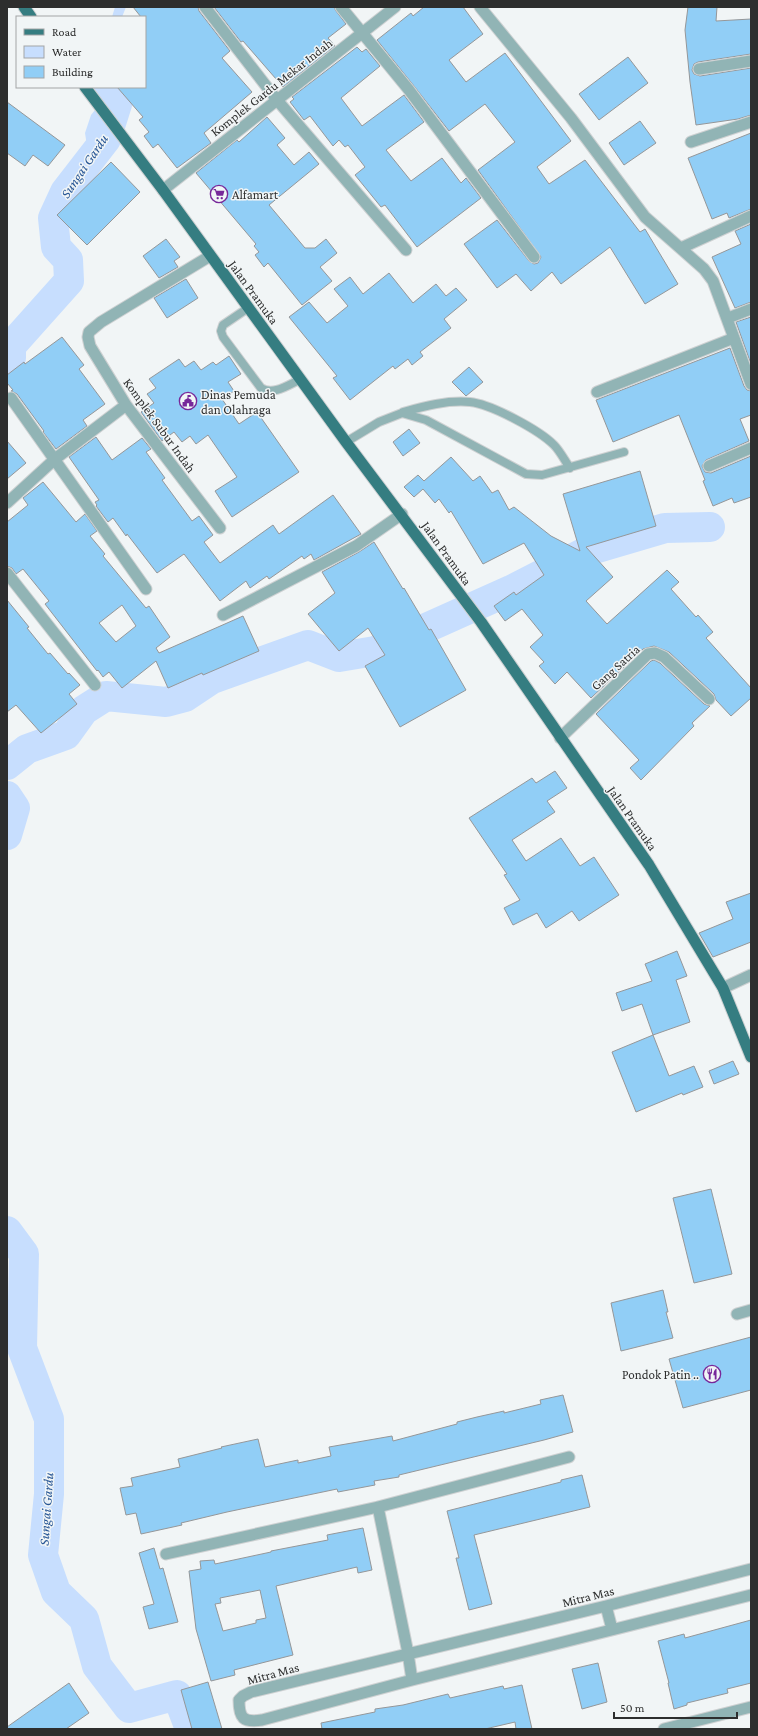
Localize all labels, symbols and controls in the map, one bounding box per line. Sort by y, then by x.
legend [16,16,146,88]
text: Road [52,25,77,39]
street label: Komplek Gardu Mekar Indah [208,35,335,139]
text: Water [52,45,82,59]
text: Building [52,65,93,79]
water label: Sungai Gardu [57,131,111,201]
supermarket icon: Alfamart [209,184,229,204]
place label: Alfamart [232,187,279,202]
street label: Jalan Pramuka [225,257,282,327]
street label: Komplek Subur Indah [120,375,199,475]
place label: Dinas Pemuda dan Olahraga [201,387,276,417]
public building icon: Dinas Pemuda dan Olahraga [178,391,198,411]
street label: Jalan Pramuka [418,518,475,588]
street label: Gang Satria [588,642,643,693]
street label: Jalan Pramuka [604,782,660,853]
restaurant icon: Pondok Patin .. [702,1364,722,1384]
place label: Pondok Patin .. [622,1367,699,1382]
water label: Sungai Gardu [35,1472,57,1546]
street label: Mitra Mas [560,1583,616,1610]
street label: Mitra Mas [245,1659,301,1688]
scale bar [614,1694,737,1720]
text: 50 m [620,1701,645,1715]

